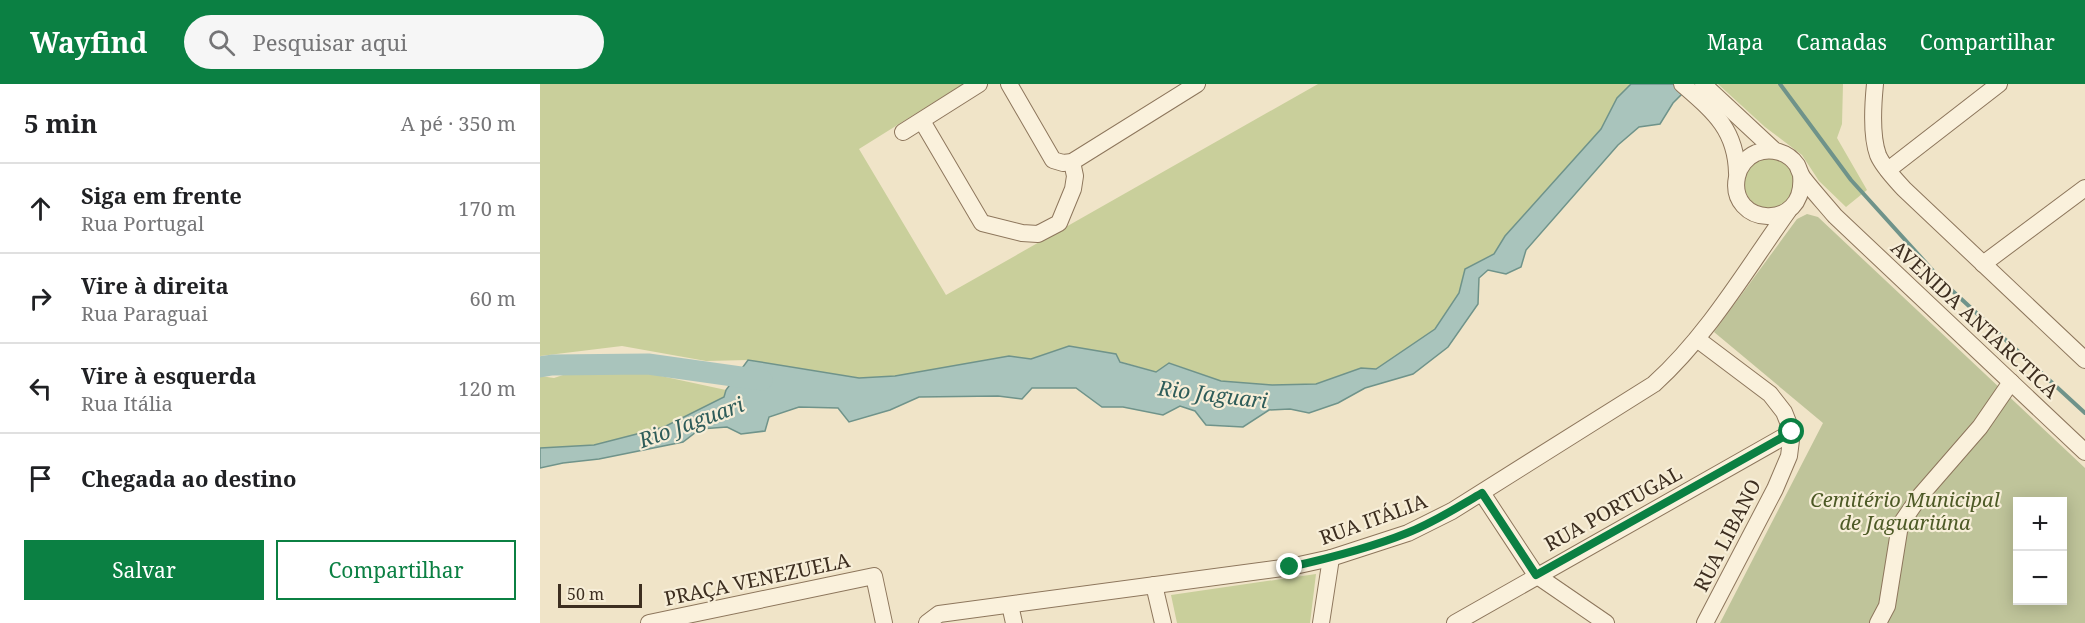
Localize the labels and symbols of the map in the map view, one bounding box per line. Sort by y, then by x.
street label: AVENIDA ANTARCTICA [1885,234,2065,405]
water label: Rio Jaguari [1156,373,1270,415]
water label: Rio Jaguari [634,390,748,454]
route start [1778,418,1804,444]
street label: RUA PORTUGAL [1539,459,1687,557]
street label: RUA LIBANO [1687,474,1767,596]
park label: Cemitério Municipal de Jaguariúna [1810,486,2000,536]
street label: RUA ITÁLIA [1315,487,1431,551]
street label: PRAÇA VENEZUELA [662,546,853,612]
route end [1276,553,1302,579]
scale bar [558,581,642,608]

